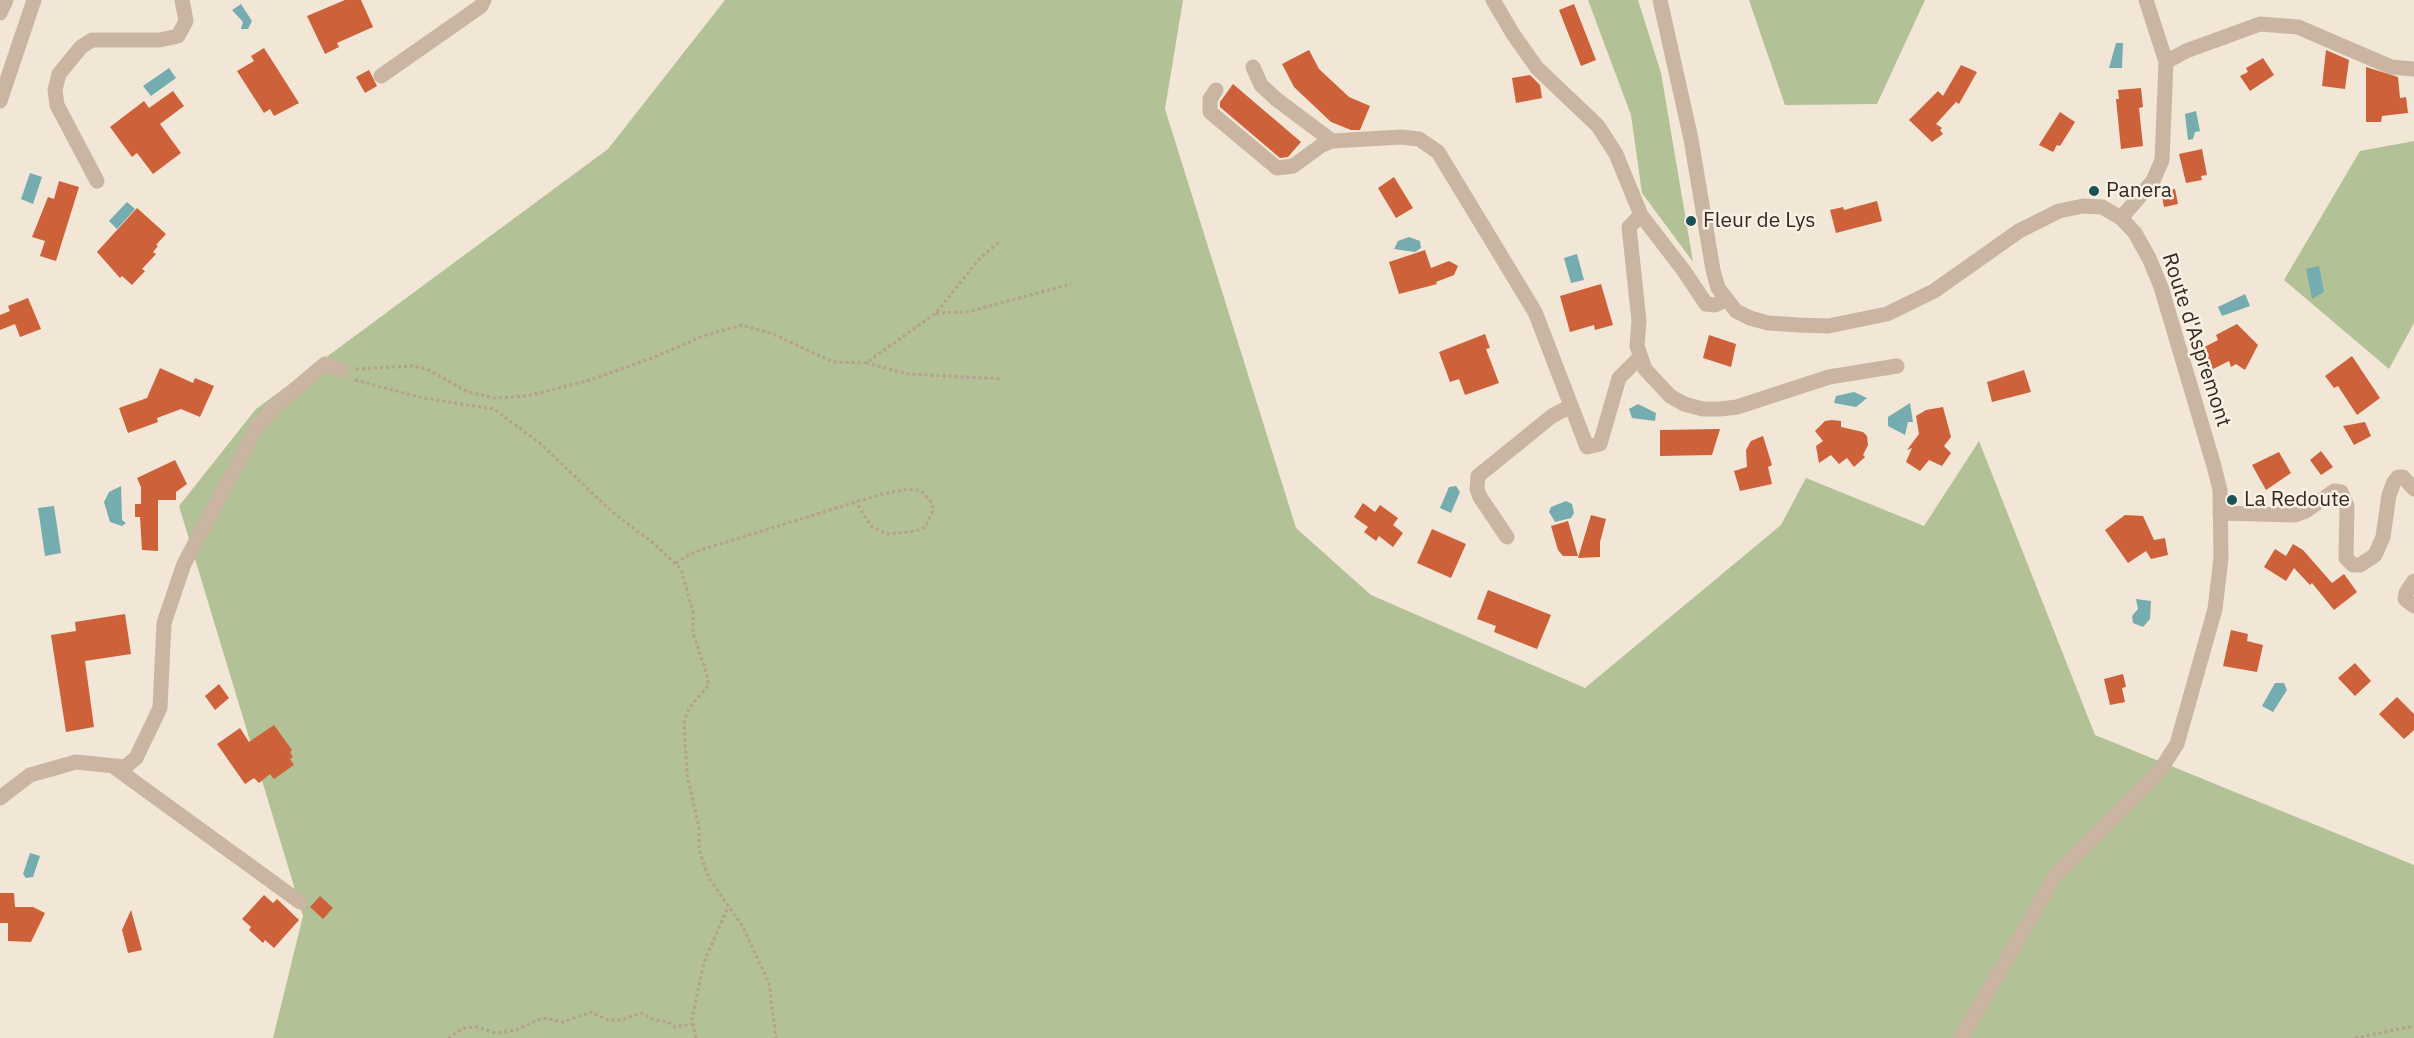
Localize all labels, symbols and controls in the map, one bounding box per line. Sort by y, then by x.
place label: Panera [2106,178,2172,204]
marker: Panera [2087,184,2101,198]
place label: Fleur de Lys [1703,208,1816,234]
marker: Fleur de Lys [1684,214,1698,228]
street label: Route d'Aspremont [2156,250,2236,430]
place label: La Redoute [2244,487,2350,513]
marker: La Redoute [2225,493,2239,507]

